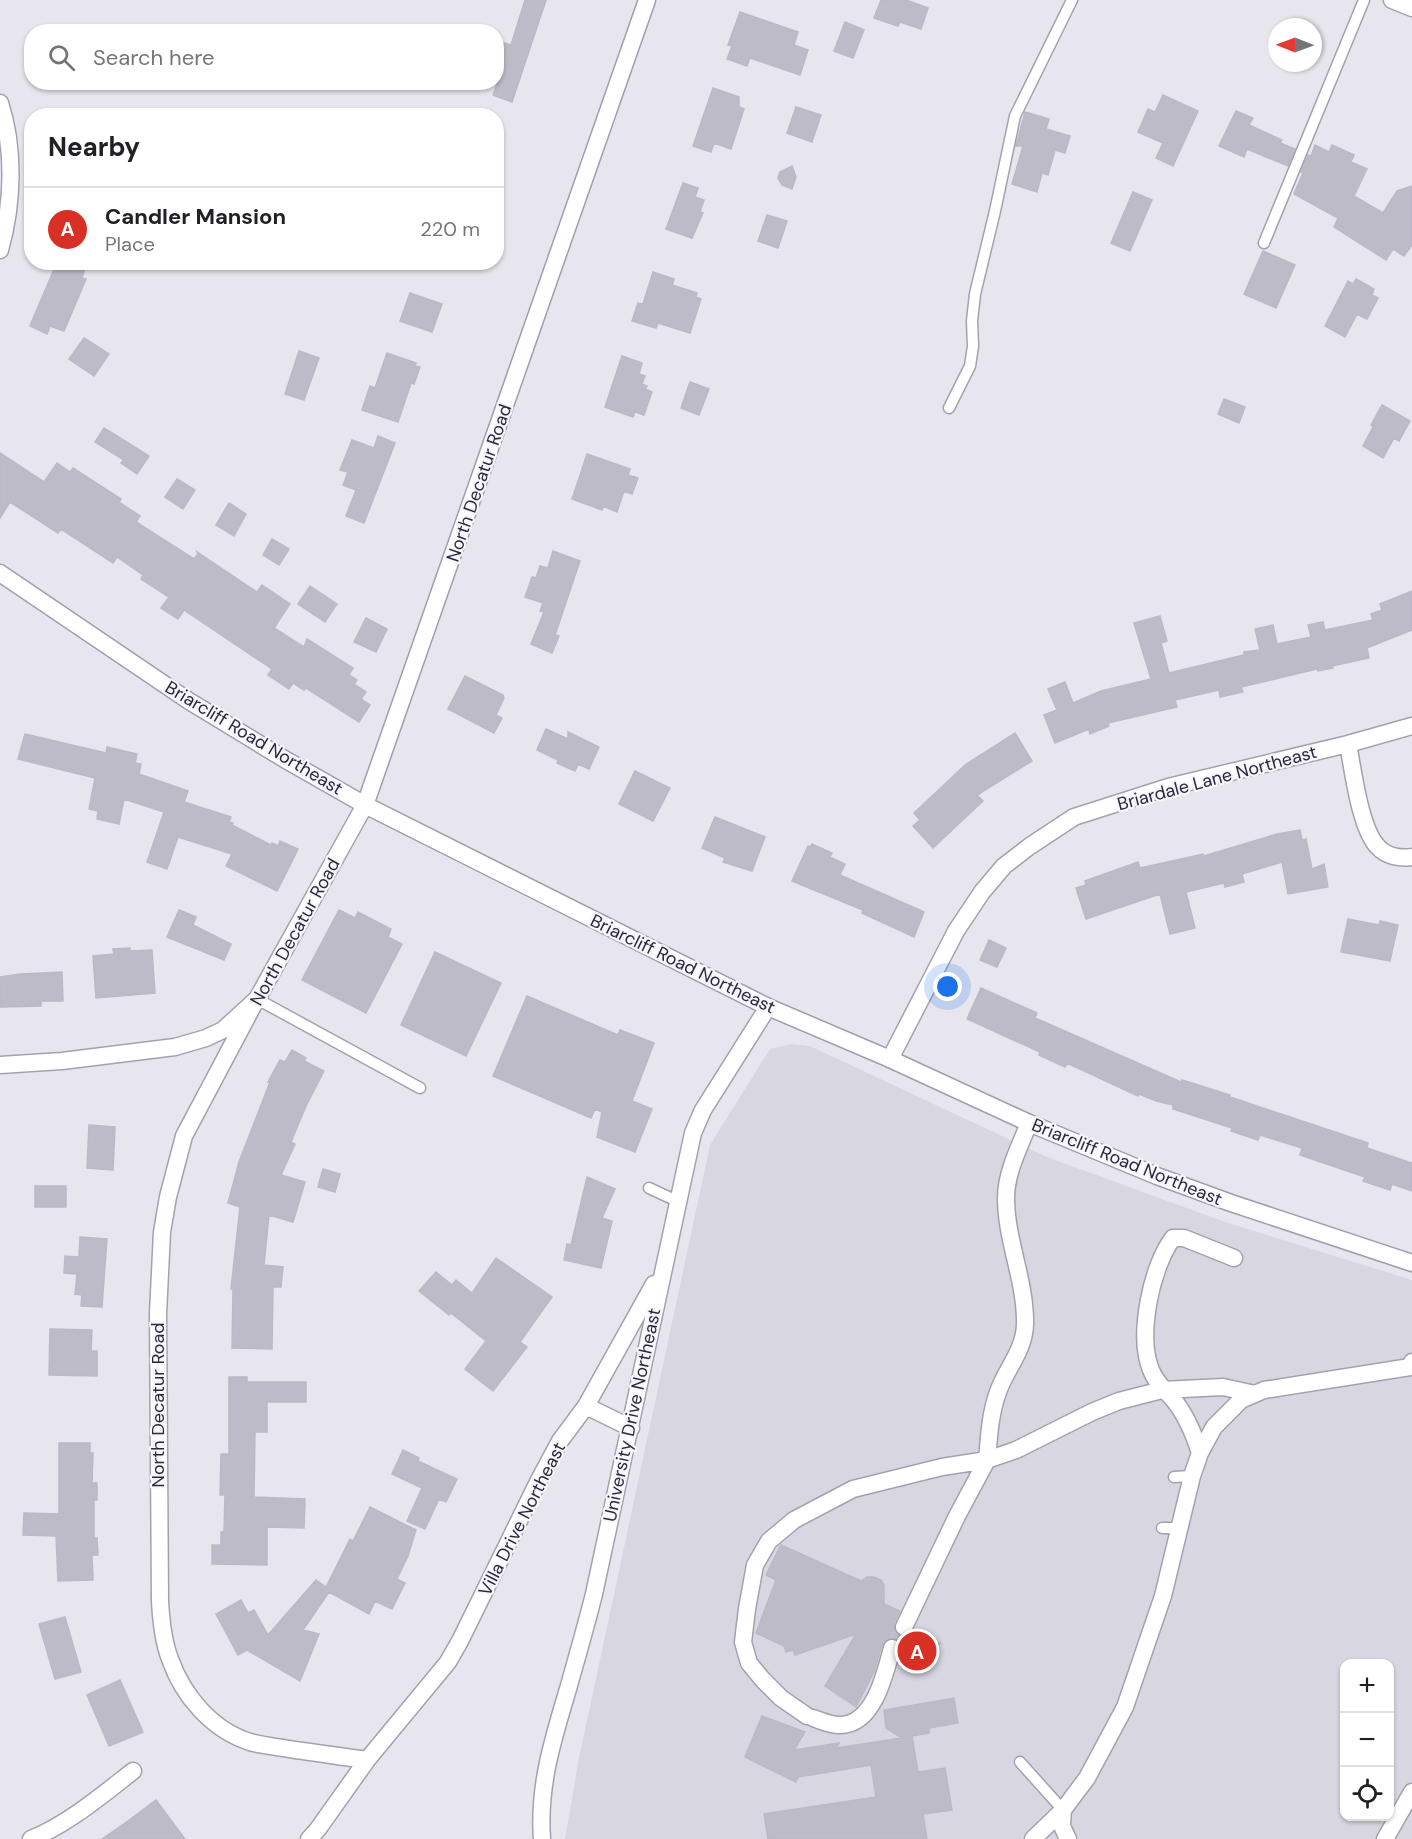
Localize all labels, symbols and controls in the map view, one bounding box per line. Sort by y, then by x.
north arrow [1268,18,1322,72]
search box [24,24,504,90]
icon: search [45,41,78,74]
text: Search here [93,43,214,72]
text: Nearby [48,130,140,164]
text: Candler Mansion [105,202,286,231]
text: A [60,216,75,242]
text: 220 m [420,216,480,242]
text: Place [105,231,155,257]
street label: North Decatur Road [441,401,517,565]
street label: Briarcliff Road Northeast [161,675,347,801]
street label: Briardale Lane Northeast [1115,740,1319,816]
street label: North Decatur Road [244,854,346,1010]
street label: Briarcliff Road Northeast [586,909,780,1019]
your location [933,972,962,1001]
street label: Briarcliff Road Northeast [1028,1113,1226,1211]
street label: University Drive Northeast [598,1306,666,1524]
street label: North Decatur Road [146,1322,170,1488]
street label: Villa Drive Northeast [473,1438,571,1600]
pin: A [898,1628,936,1674]
map controls [1340,1659,1394,1821]
button: + [1340,1659,1394,1713]
button: − [1340,1713,1394,1767]
button: locate [1340,1767,1394,1821]

